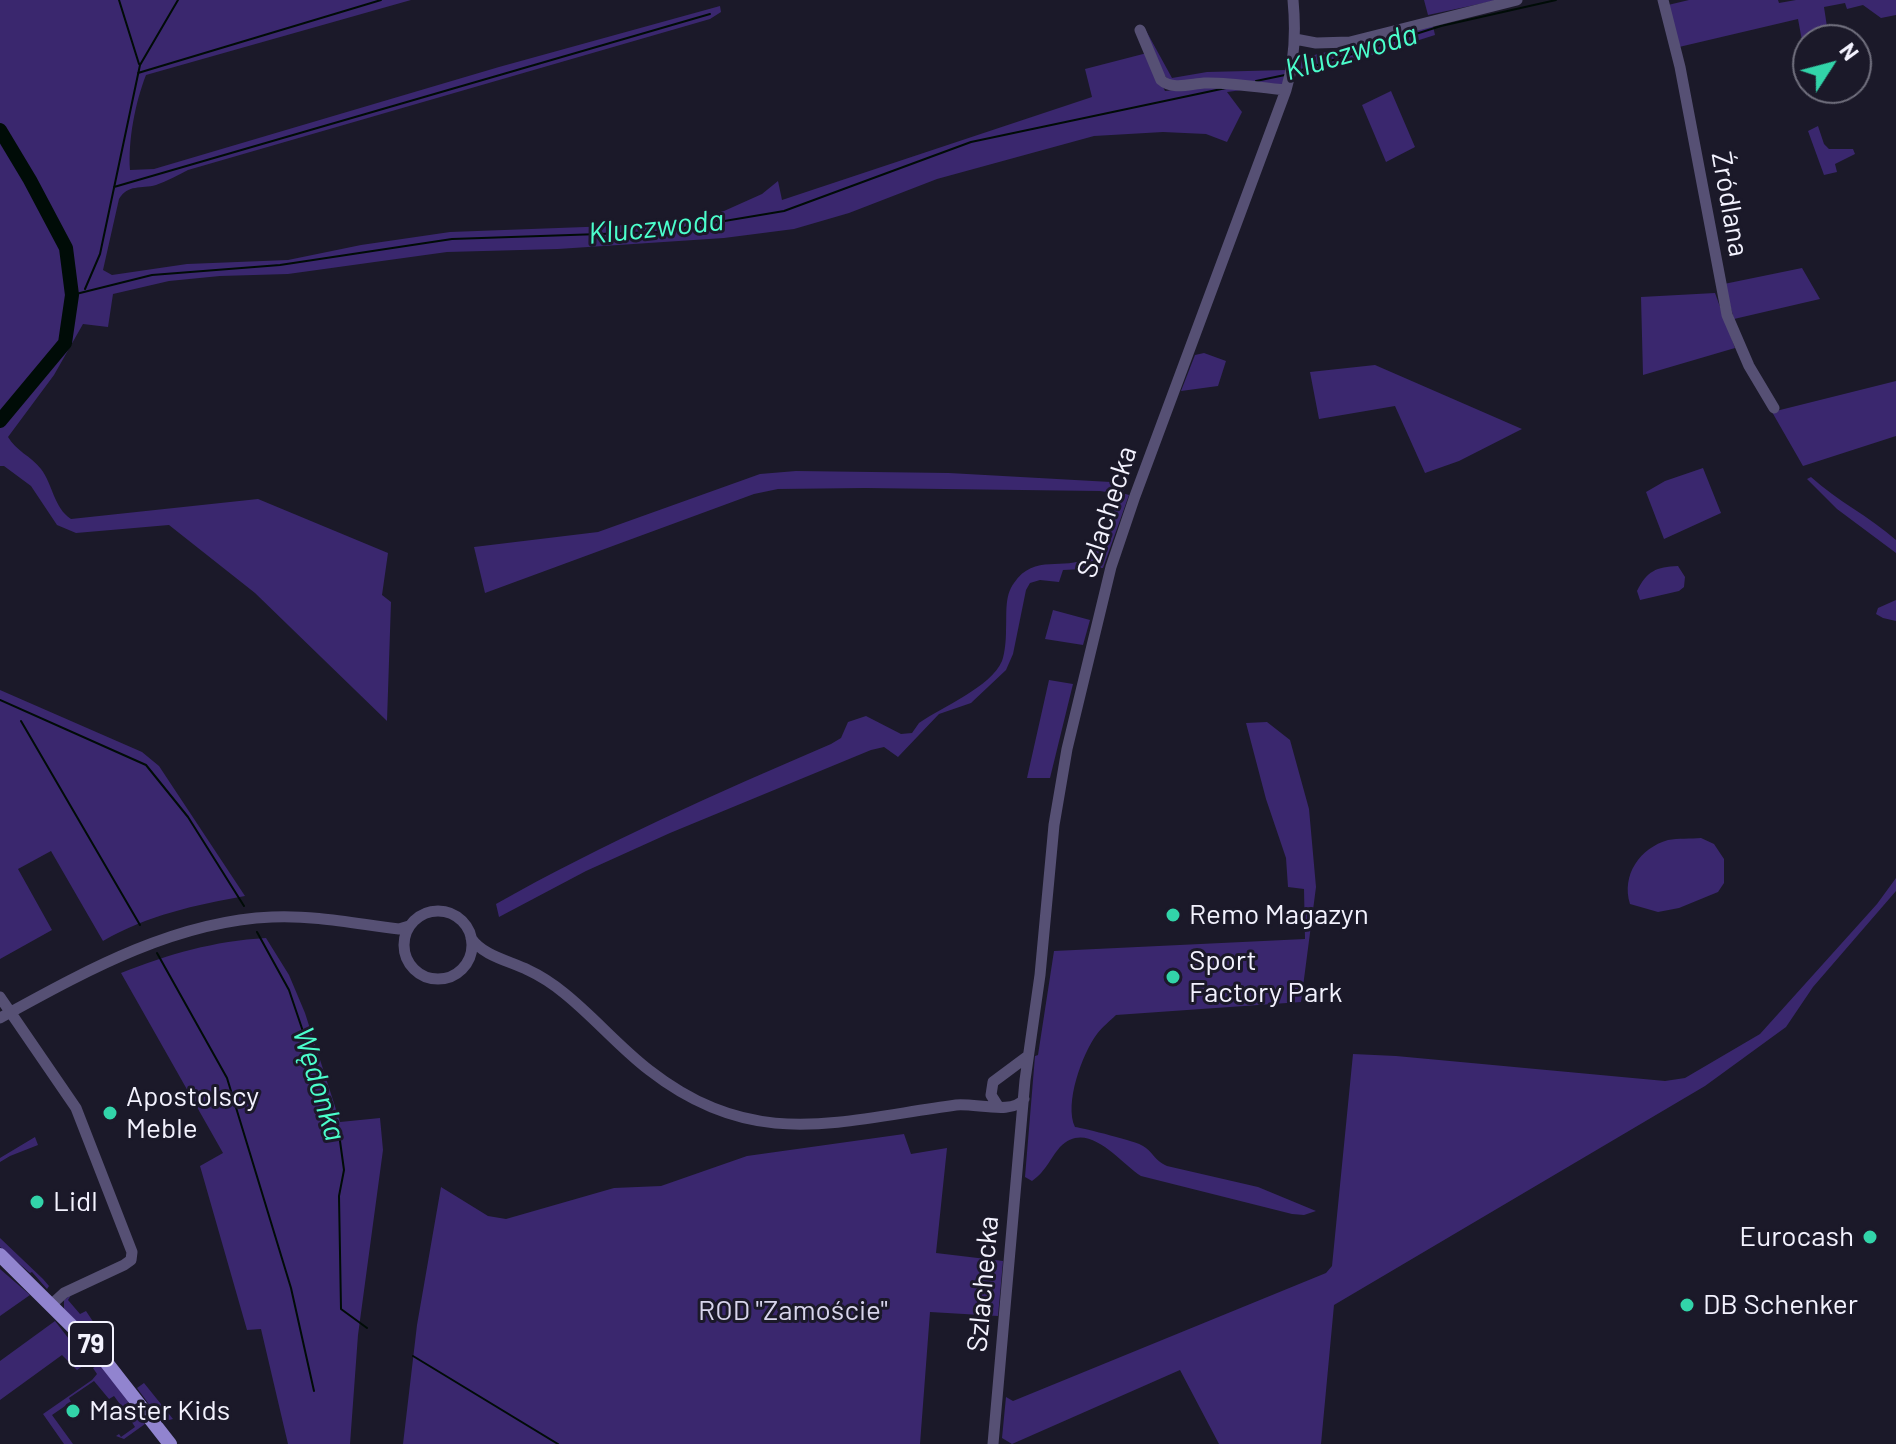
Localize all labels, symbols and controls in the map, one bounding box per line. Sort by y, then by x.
water label: Kluczwoda [1281,16,1421,88]
north arrow [1792,24,1872,104]
text: N [1835,37,1865,65]
street label: Źródlana [1704,149,1756,259]
water label: Kluczwoda [586,202,726,252]
street label: Szlachecka [1070,442,1144,582]
place label: Remo Magazyn [1189,898,1369,932]
marker: Remo Magazyn [1164,906,1182,924]
place label: Sport Factory Park [1189,944,1342,1010]
marker: Sport Factory Park [1164,968,1182,986]
water label: Wędonka [285,1023,353,1145]
place label: Apostolscy Meble [126,1080,259,1146]
marker: Apostolscy Meble [101,1104,119,1122]
place label: Lidl [53,1185,98,1219]
marker: Lidl [28,1193,46,1211]
street label: Szlachecka [960,1215,1006,1353]
place label: Eurocash [1739,1220,1854,1254]
marker: Eurocash [1861,1228,1879,1246]
place label: DB Schenker [1703,1288,1858,1322]
park label: ROD "Zamoście" [698,1294,888,1328]
marker: DB Schenker [1678,1296,1696,1314]
road number: 79 [69,1322,113,1366]
place label: Master Kids [89,1394,230,1428]
marker: Master Kids [64,1402,82,1420]

